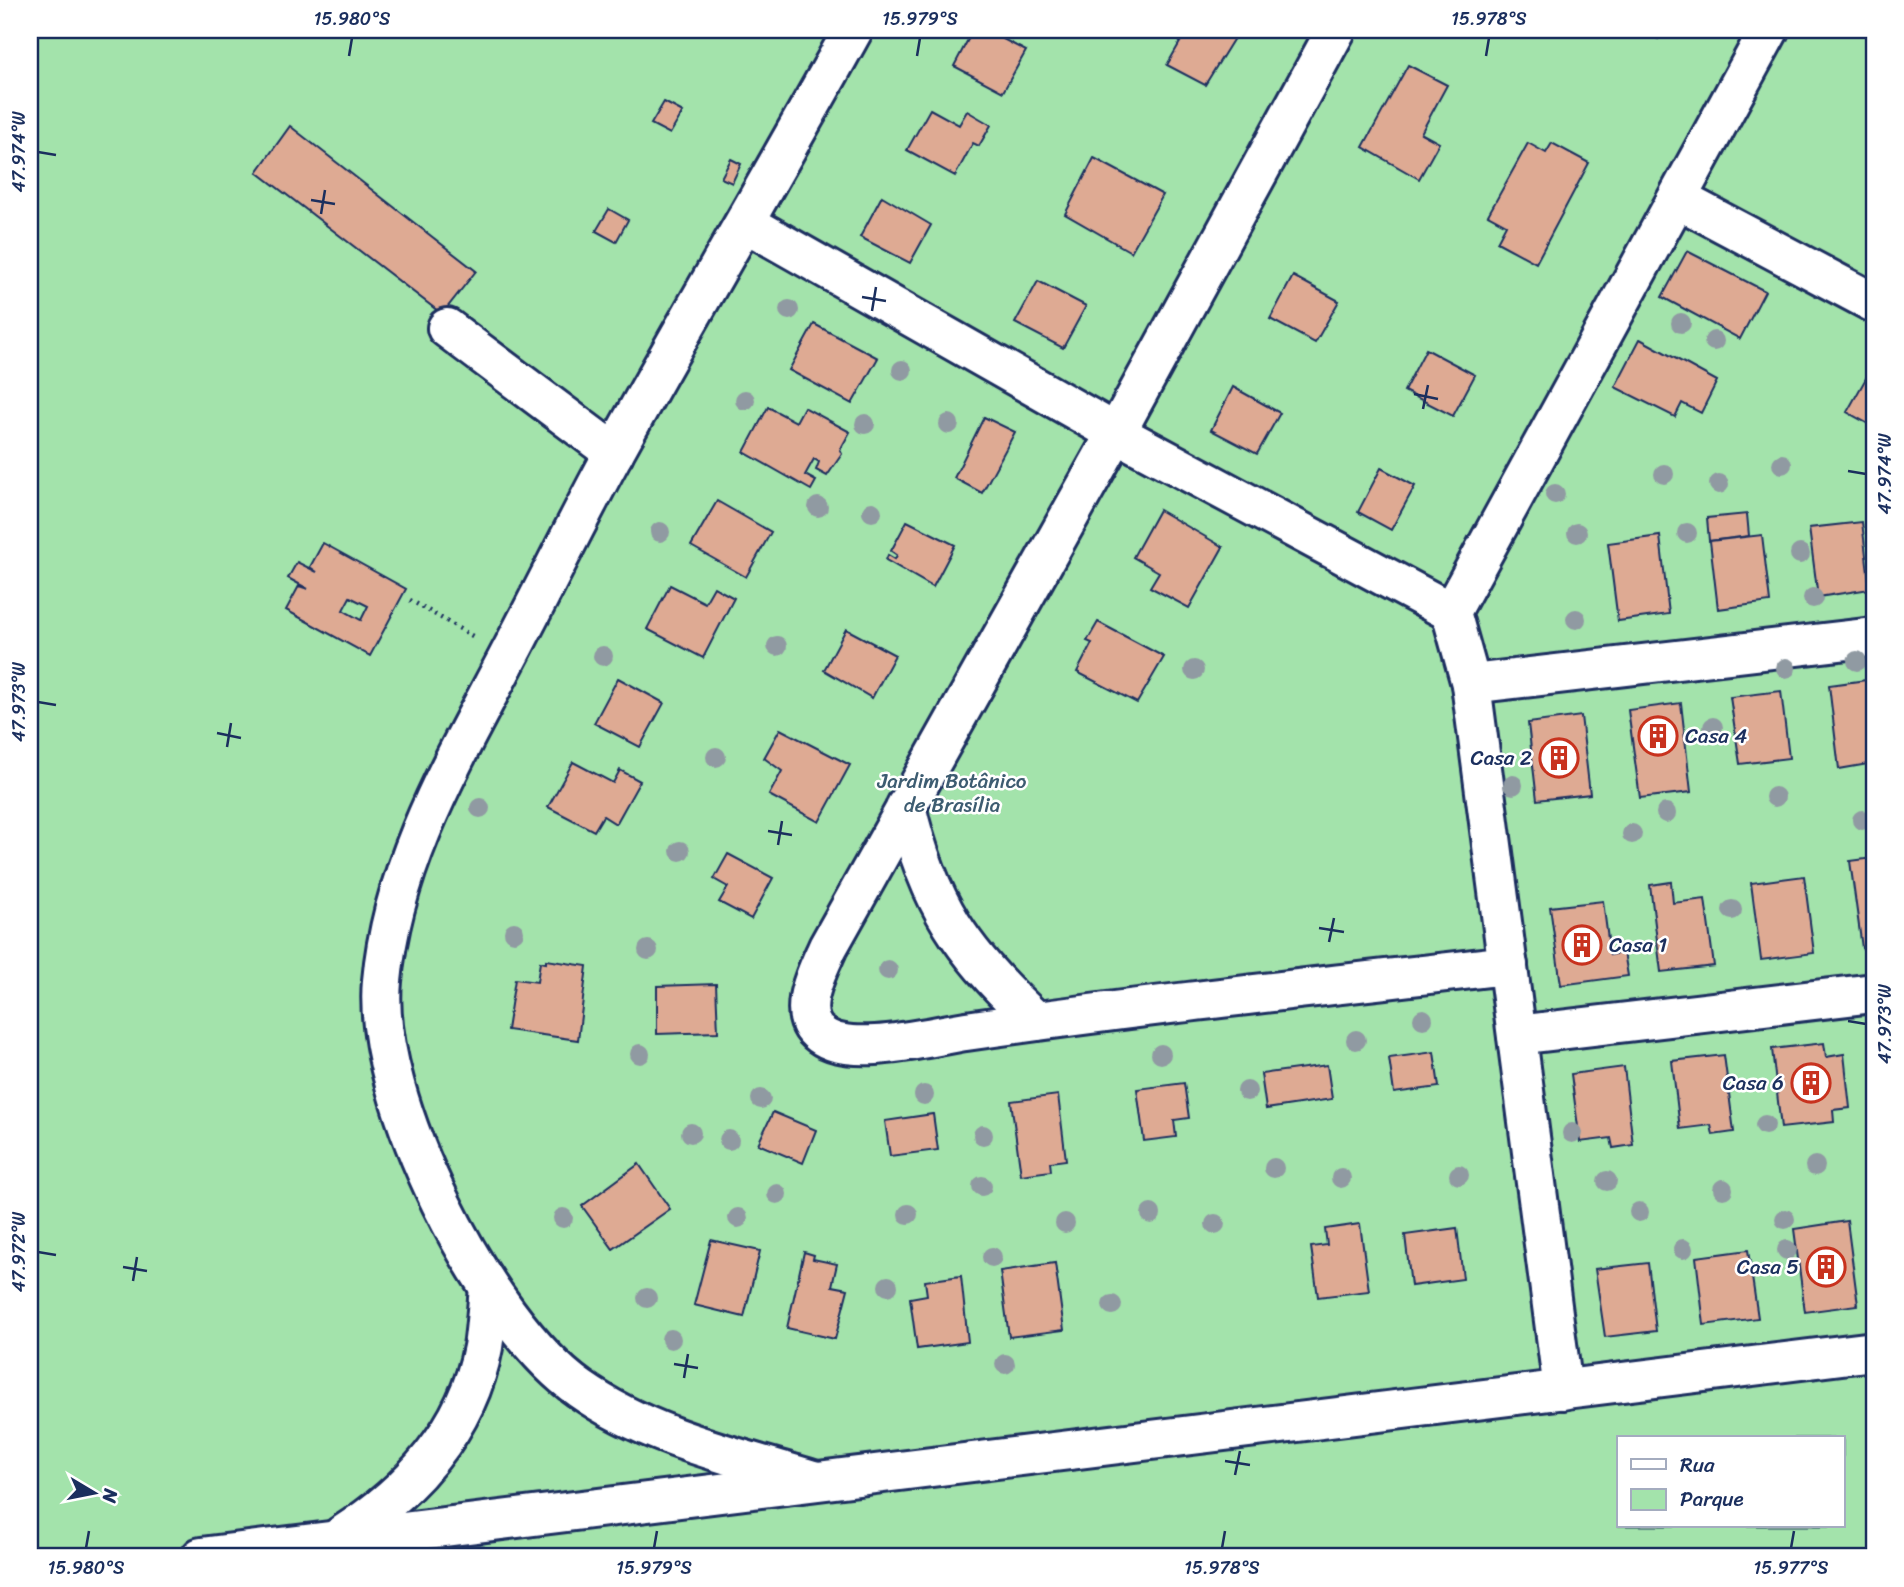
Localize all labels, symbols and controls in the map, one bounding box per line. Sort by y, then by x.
text: 15.980°S [314,3,390,35]
text: 15.979°S [882,3,958,35]
text: 15.978°S [1451,3,1527,35]
text: 47.974°W [3,110,35,193]
text: 47.974°W [1869,432,1901,515]
text: 47.973°W [3,661,35,742]
building icon: Casa 4 [1637,715,1679,757]
place label: Casa 4 [1685,717,1747,755]
building icon: Casa 2 [1538,737,1580,779]
place label: Casa 2 [1471,739,1532,777]
park label: Jardim Botânico de Brasília [876,762,1027,824]
building icon: Casa 1 [1561,924,1603,966]
place label: Casa 1 [1609,926,1667,964]
text: 47.973°W [1869,983,1901,1064]
building icon: Casa 6 [1790,1062,1832,1104]
place label: Casa 6 [1723,1064,1784,1102]
text: 47.972°W [3,1211,35,1292]
building icon: Casa 5 [1805,1246,1847,1288]
place label: Casa 5 [1737,1248,1799,1286]
legend [1617,1436,1844,1528]
text: Rua [1680,1446,1715,1484]
north arrow [60,1458,130,1528]
text: Parque [1680,1480,1744,1518]
text: N [93,1486,128,1506]
text: 15.980°S [48,1552,124,1584]
text: 15.979°S [616,1552,692,1584]
text: 15.978°S [1184,1552,1260,1584]
text: 15.977°S [1754,1552,1828,1584]

